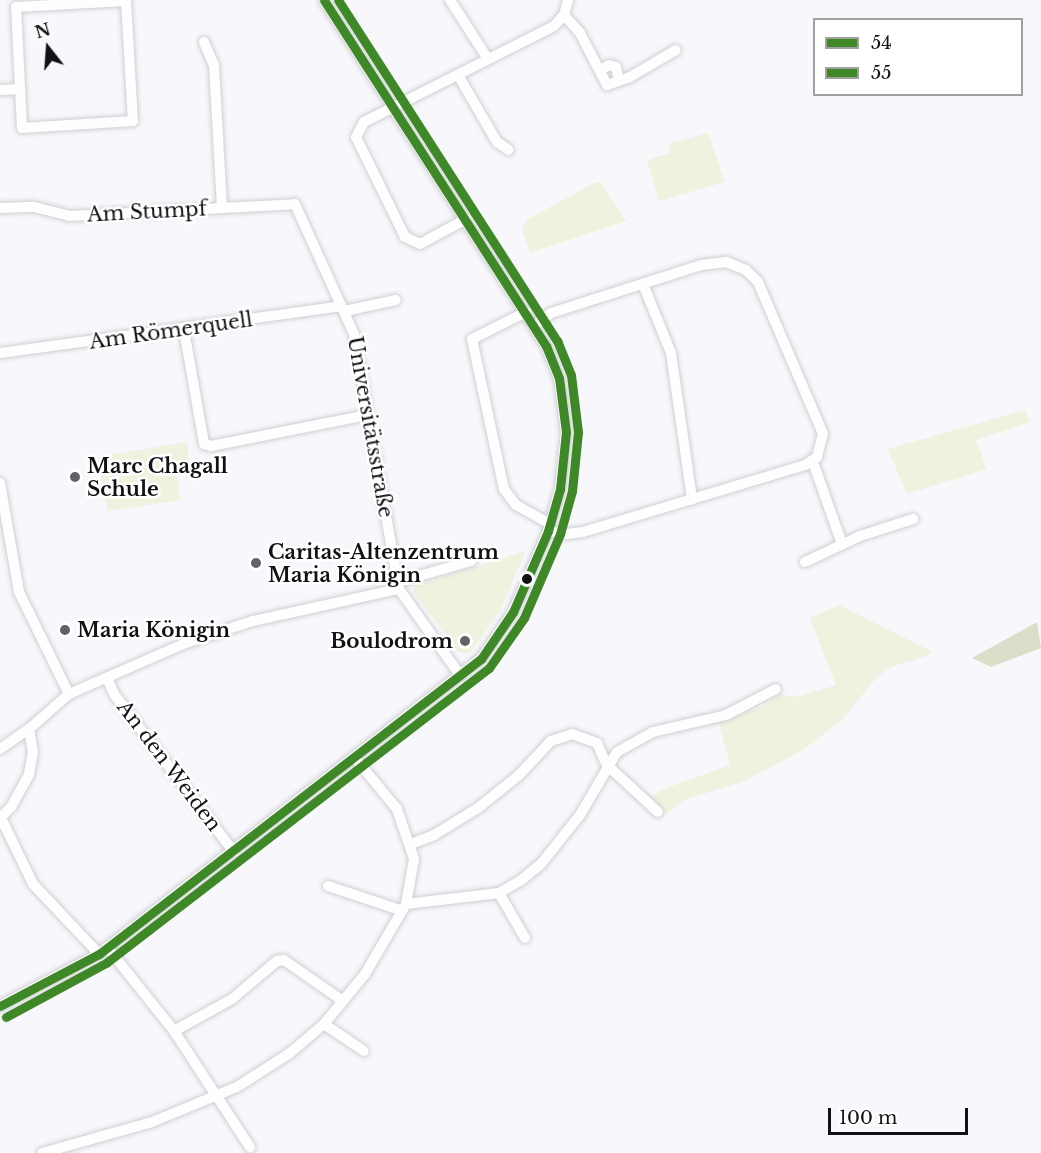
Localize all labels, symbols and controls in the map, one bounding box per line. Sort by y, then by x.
north arrow [18,18,78,78]
legend [813,18,1023,96]
text: N [33,19,53,43]
text: 54 [871,32,892,54]
text: 55 [871,62,891,84]
street label: Am Stumpf [87,197,207,227]
street label: Am Römerquell [88,308,254,354]
street label: Universitätsstraße [342,335,398,519]
place label: Marc Chagall Schule [87,454,228,501]
marker: Marc Chagall Schule [68,470,82,484]
place label: Caritas-Altenzentrum Maria Königin [268,540,499,587]
marker: Caritas-Altenzentrum Maria Königin [249,556,263,570]
unlabelled marker [521,573,533,585]
place label: Maria Königin [77,618,230,642]
marker: Maria Königin [58,623,72,637]
place label: Boulodrom [330,629,453,653]
marker: Boulodrom [458,634,472,648]
street label: An den Weiden [112,696,226,836]
scale bar [831,1096,970,1134]
text: 100 m [839,1107,897,1129]

